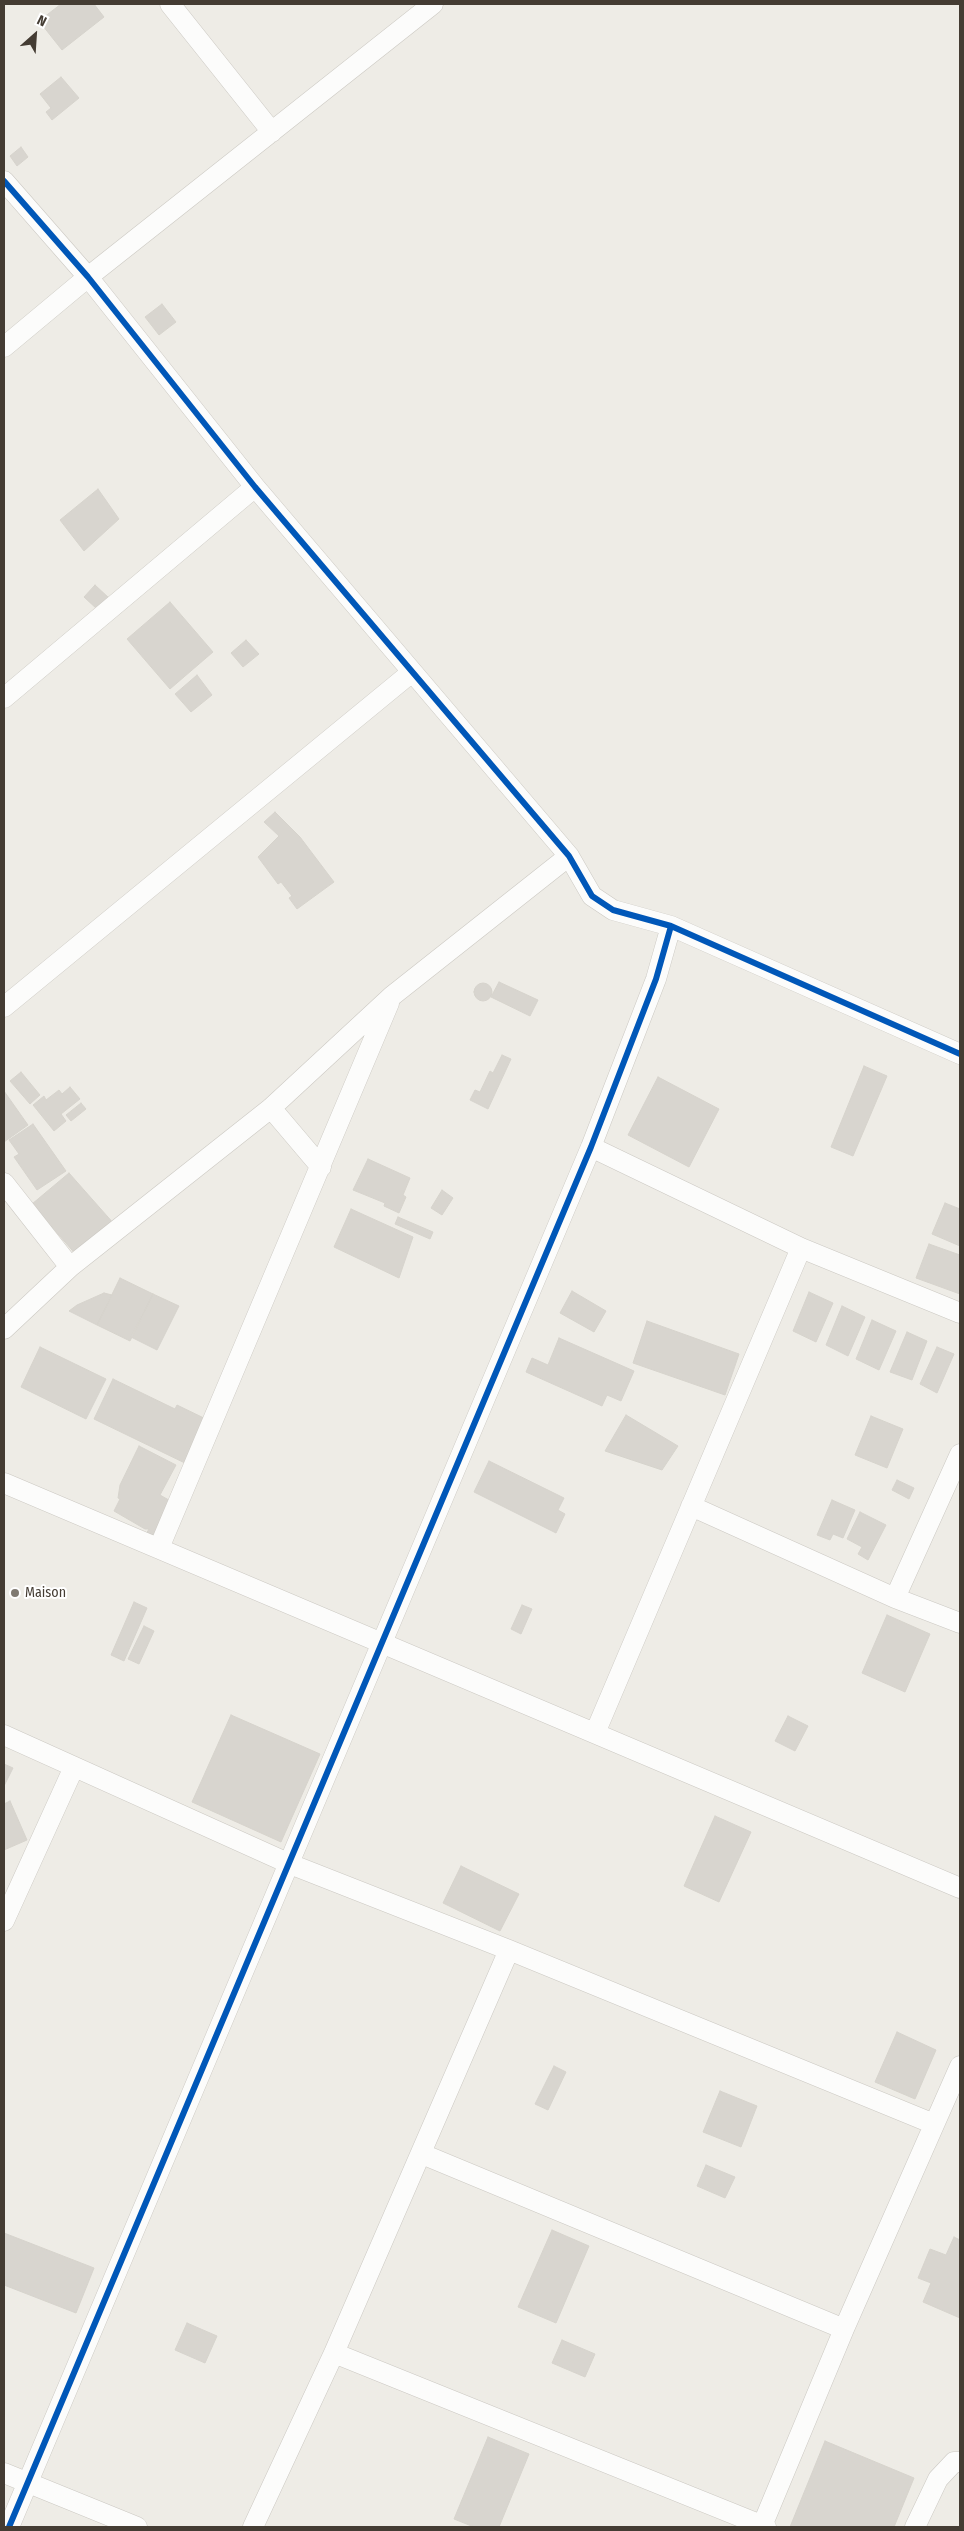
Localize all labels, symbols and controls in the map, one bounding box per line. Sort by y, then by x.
north arrow [10,10,60,60]
text: N [34,12,49,31]
place label: Maison [25,1585,66,1601]
marker: Maison [9,1587,21,1599]

